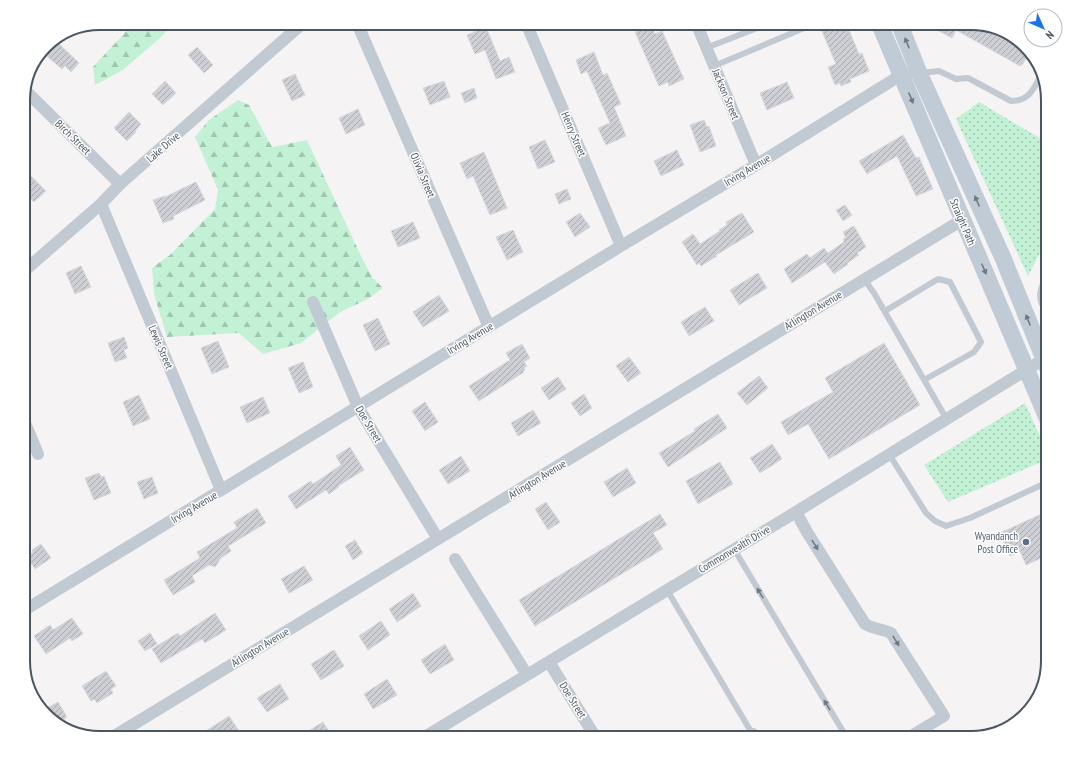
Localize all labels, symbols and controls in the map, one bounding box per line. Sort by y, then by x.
north arrow [1023,8,1063,48]
text: N [1043,28,1057,42]
one-way arrow [904,37,910,49]
street label: Jackson Street [709,66,743,121]
one-way arrow [908,92,914,103]
street label: Henry Street [558,110,590,158]
street label: Birch Street [52,117,94,157]
street label: Lake Drive [143,128,183,165]
street label: Irving Avenue [721,150,773,189]
street label: Olivia Street [407,151,439,199]
one-way arrow [974,195,980,206]
street label: Straight Path [947,197,979,248]
one-way arrow [981,263,987,275]
street label: Arlington Avenue [781,287,845,333]
one-way arrow [1025,315,1031,326]
street label: Irving Avenue [444,318,496,357]
street label: Lewis Street [146,323,176,371]
street label: Doe Street [353,403,385,445]
street label: Arlington Avenue [505,456,569,502]
street label: Irving Avenue [168,487,220,526]
street label: Commonwealth Drive [695,522,773,576]
place label: Wyandanch Post Office [975,529,1018,556]
marker: Wyandanch Post Office [1021,537,1031,547]
one-way arrow [812,539,819,551]
one-way arrow [757,587,764,599]
street label: Arlington Avenue [228,624,292,670]
one-way arrow [892,635,900,646]
street label: Doe Street [556,679,590,721]
one-way arrow [823,699,830,711]

